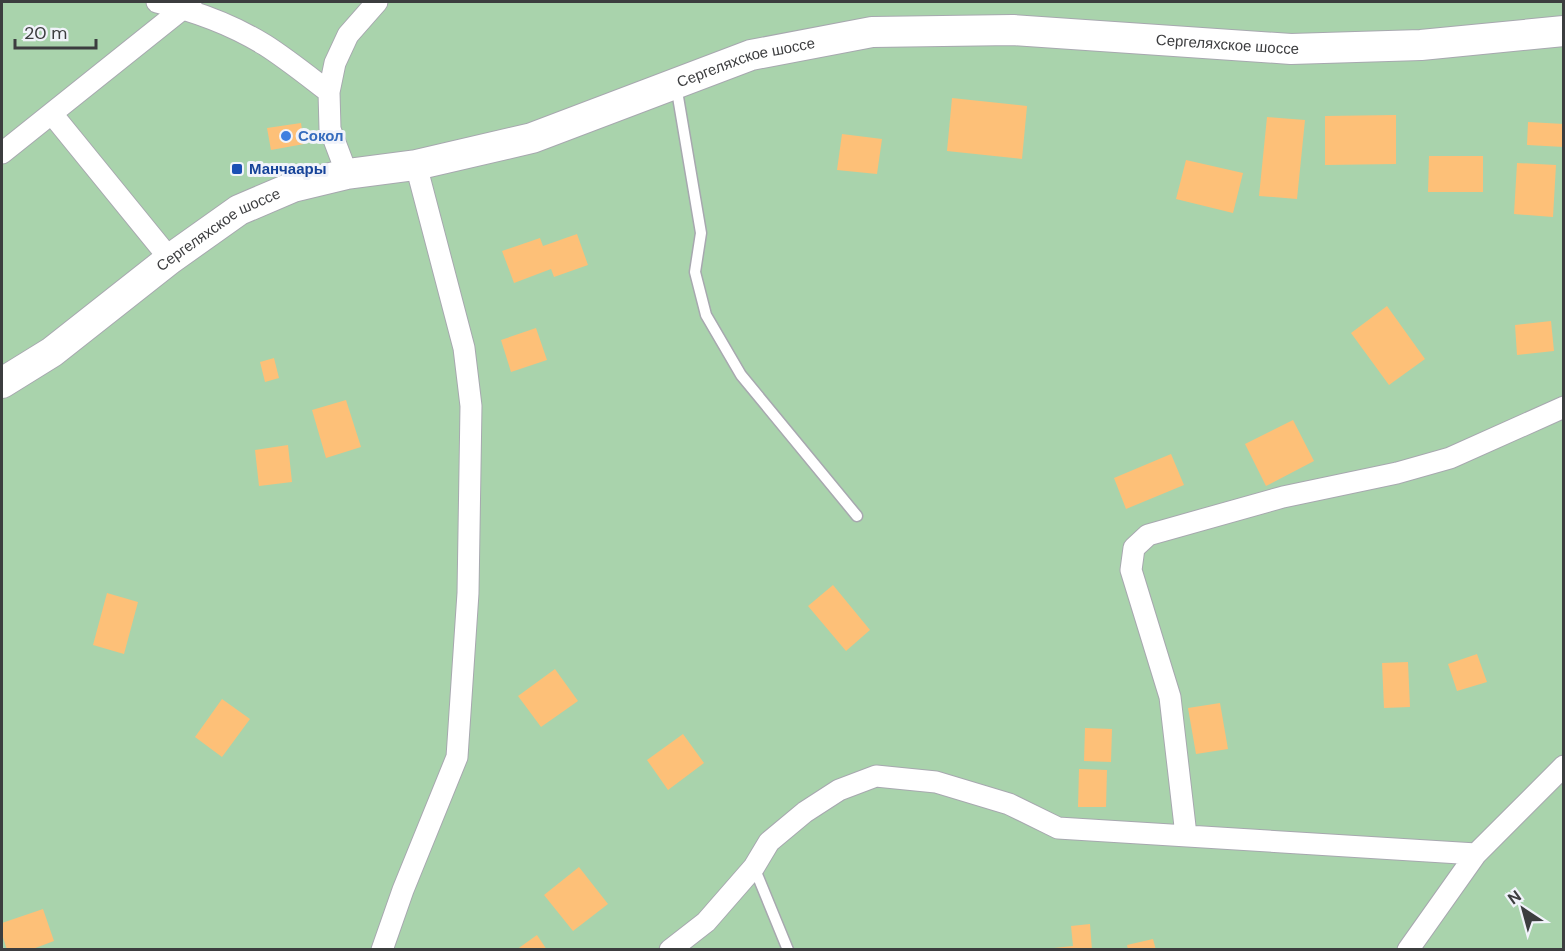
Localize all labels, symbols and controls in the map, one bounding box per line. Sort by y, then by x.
scale bar [15,12,96,50]
text: 20 m [24,21,67,45]
street label: Сергеляхское шоссе [1155,30,1299,59]
street label: Сергеляхское шоссе [674,33,817,92]
place label: Сокол [298,126,344,146]
marker: Сокол [279,129,293,143]
place label: Манчаары [249,159,326,179]
marker: Манчаары [230,162,244,176]
street label: Сергеляхское шоссе [152,184,283,276]
north arrow [1493,879,1553,939]
text: N [1504,885,1525,909]

